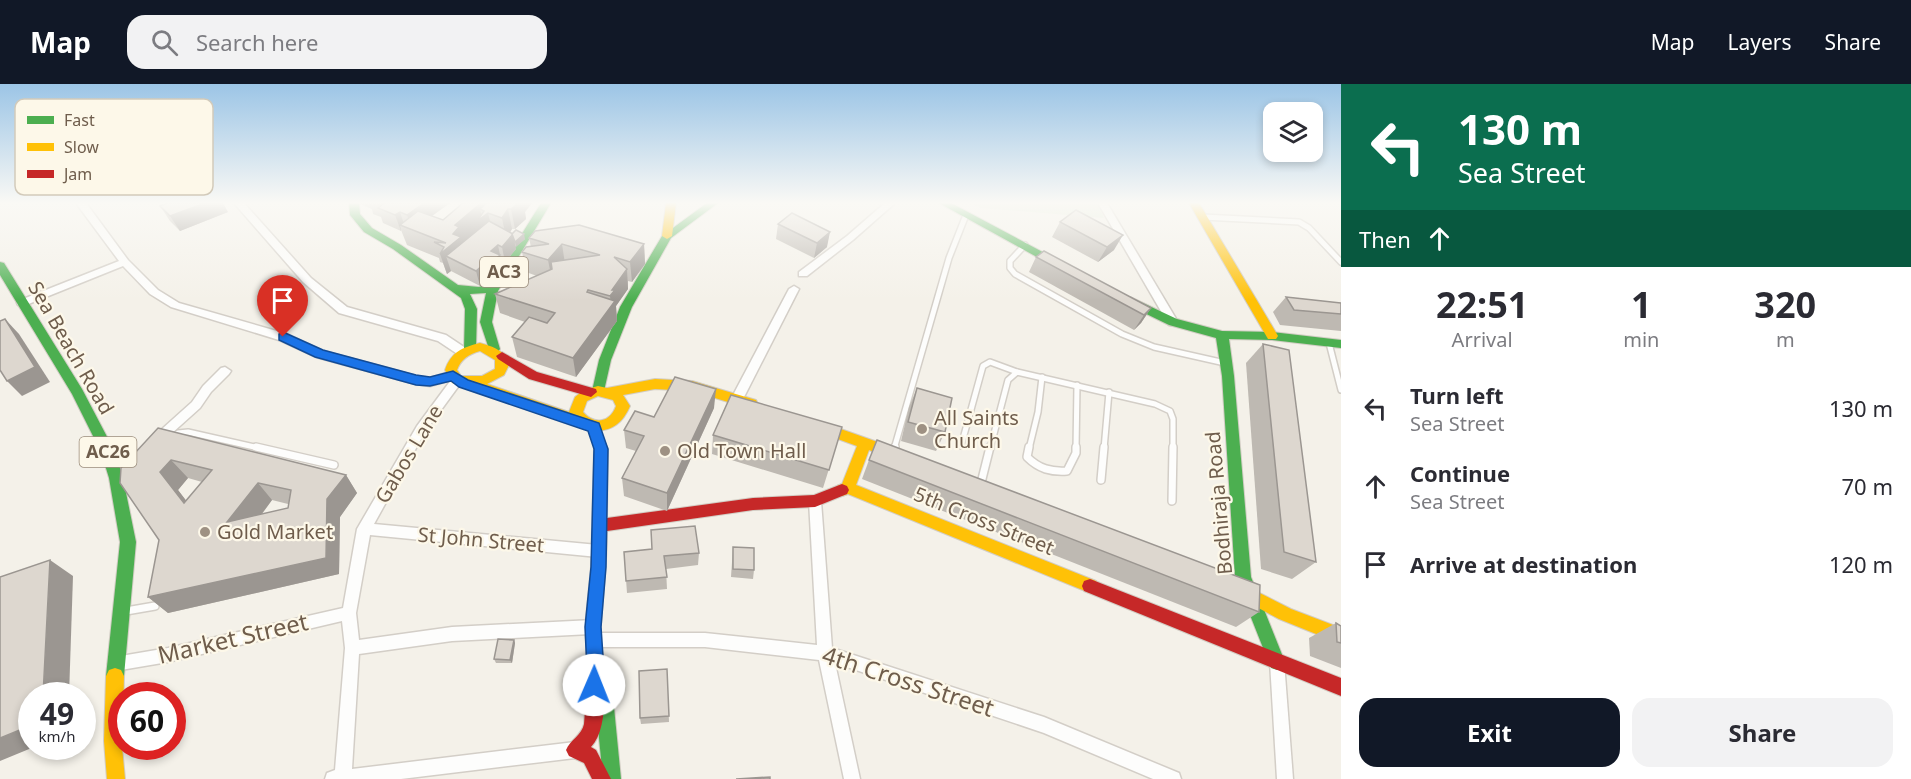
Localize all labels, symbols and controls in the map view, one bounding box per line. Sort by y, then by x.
search box [127,15,547,69]
text: Map [30,23,91,61]
icon: search [148,26,181,59]
text: Search here [196,27,318,57]
text: Map [1651,28,1695,56]
text: Layers [1728,28,1792,56]
text: Share [1825,28,1881,56]
legend [15,99,213,195]
text: 130 m [1458,100,1582,157]
map controls [1263,102,1323,162]
button: layers [1263,102,1323,162]
icon: left [1359,108,1437,186]
text: Fast [64,109,95,131]
text: Slow [64,136,99,158]
text: Sea Street [1458,154,1586,191]
text: Jam [62,163,92,185]
icon: ahead [1423,222,1456,255]
text: Then [1359,224,1411,254]
road number: AC3 [480,257,528,287]
pin [257,275,308,337]
street label: Sea Beach Road [22,276,120,419]
text: 22:51 [1436,280,1528,329]
text: 1 [1631,280,1652,329]
text: 320 [1754,280,1816,329]
icon: arrive [266,284,299,317]
text: Arrival [1452,326,1513,353]
text: min [1623,326,1659,353]
text: m [1776,326,1795,353]
text: Turn left [1410,380,1504,410]
icon: left [1359,392,1392,425]
text: 130 m [1829,393,1893,423]
street label: Gabos Lane [369,400,449,508]
place label: All Saints Church [934,404,1019,454]
text: Sea Street [1410,410,1505,437]
marker: All Saints Church [915,422,929,436]
street label: Bodhiraja Road [1199,430,1238,576]
road number: AC26 [80,437,136,467]
place label: Old Town Hall [677,437,806,464]
marker: Old Town Hall [658,444,672,458]
text: Continue [1410,458,1510,488]
icon: ahead [1359,470,1392,503]
text: 70 m [1842,471,1893,501]
street label: 5th Cross Street [910,480,1058,561]
text: Sea Street [1410,488,1505,515]
place label: Gold Market [217,518,333,545]
street label: St John Street [417,521,545,558]
marker: Gold Market [198,525,212,539]
icon: arrive [1359,548,1392,581]
text: Arrive at destination [1410,549,1637,579]
text: 120 m [1829,549,1893,579]
street label: Market Street [154,604,311,671]
street label: 4th Cross Street [818,637,999,724]
position arrow [562,653,626,717]
speed limit sign: 60 [108,682,186,760]
text: 49 [40,693,74,734]
button: Exit [1359,698,1620,767]
button: Share [1632,698,1893,767]
text: km/h [39,726,75,746]

